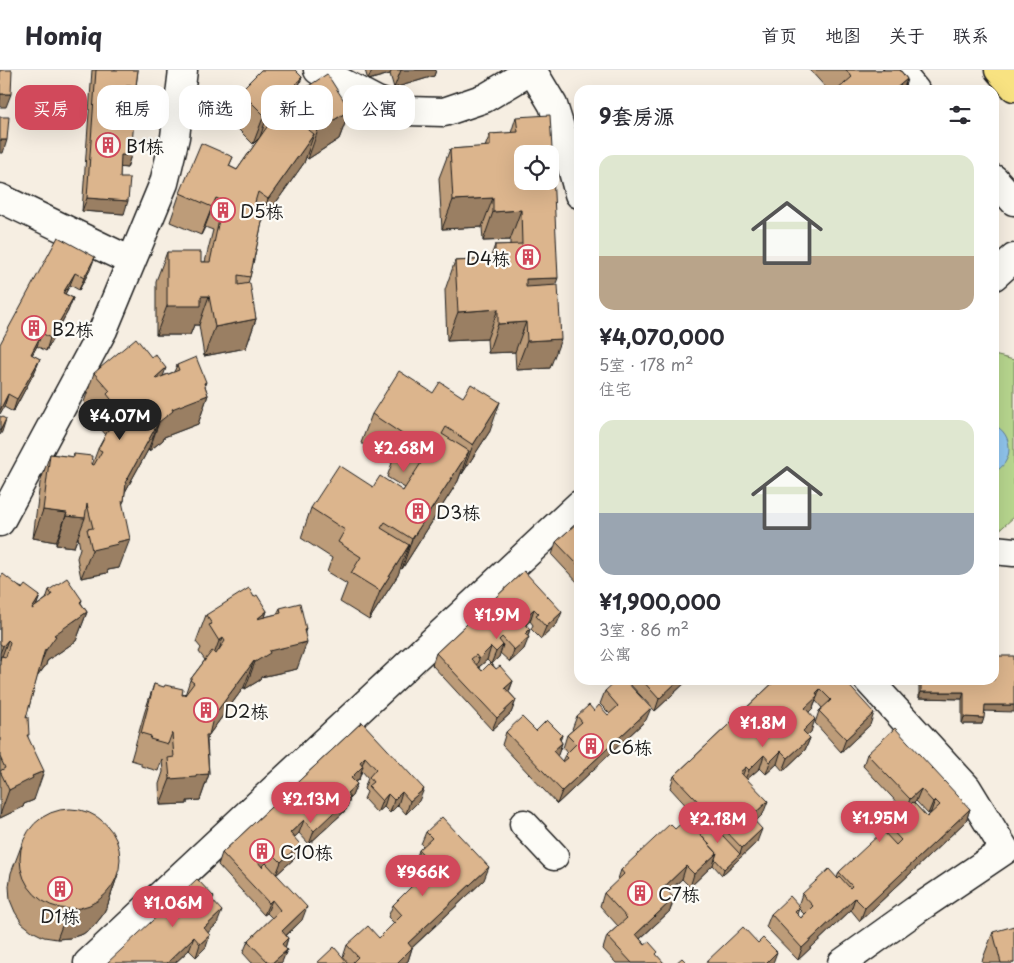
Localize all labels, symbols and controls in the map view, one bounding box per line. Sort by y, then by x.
text: Homiq [25,17,102,53]
text: 首页 [761,21,797,48]
text: 地图 [825,21,861,48]
text: 关于 [889,21,925,48]
text: 联系 [953,21,989,48]
chip: 买房 [15,85,87,130]
chip: 租房 [97,85,169,130]
chip: 筛选 [179,85,251,130]
chip: 新上 [261,85,333,130]
chip: 公寓 [343,85,415,130]
text: 9套房源 [599,99,675,131]
icon: filters [946,101,974,129]
building icon: B1栋 [95,132,121,158]
place label: B1栋 [126,132,164,159]
map controls [514,145,559,190]
button: locate [514,145,559,190]
icon: home [742,188,832,278]
building icon: D5栋 [210,197,236,223]
place label: D5栋 [240,197,284,224]
place label: D4栋 [466,244,510,271]
building icon: D4栋 [515,244,541,270]
building icon: B2栋 [21,315,47,341]
place label: B2栋 [52,315,94,342]
text: ¥4,070,000 [599,320,724,352]
text: 5室 · 178 m² [599,352,693,376]
text: 住宅 [599,376,631,400]
pin: ¥4.07M [79,398,161,441]
text: ¥4.07M [90,403,150,427]
pin: ¥2.68M [363,430,445,473]
text: ¥2.68M [374,435,434,459]
icon: home [742,453,832,543]
building icon: D3栋 [405,498,431,524]
place label: D3栋 [436,498,480,525]
text: ¥1,900,000 [599,585,721,617]
pin: ¥1.9M [462,598,532,640]
text: ¥1.9M [474,602,520,626]
text: 3室 · 86 m² [599,617,689,641]
text: 公寓 [599,641,631,665]
building icon: D2栋 [193,697,219,723]
place label: D2栋 [224,697,269,724]
pin: ¥1.8M [728,706,798,748]
text: ¥1.8M [740,710,786,734]
building icon: C6栋 [578,733,604,759]
place label: C6栋 [608,733,652,760]
pin: ¥2.13M [270,782,352,824]
text: ¥2.13M [282,786,340,810]
pin: ¥1.95M [839,800,921,843]
pin: ¥2.18M [677,802,759,844]
text: ¥1.95M [852,805,908,829]
text: ¥2.18M [690,806,746,830]
building icon: C10栋 [249,838,275,864]
place label: C10栋 [280,838,333,865]
pin: ¥966K [388,854,458,897]
text: ¥966K [396,859,450,883]
building icon: D1栋 [47,876,73,902]
building icon: C7栋 [627,880,653,906]
place label: C7栋 [658,880,700,907]
pin: ¥1.06M [132,886,214,928]
text: ¥1.06M [143,890,203,914]
place label: D1栋 [40,902,80,929]

